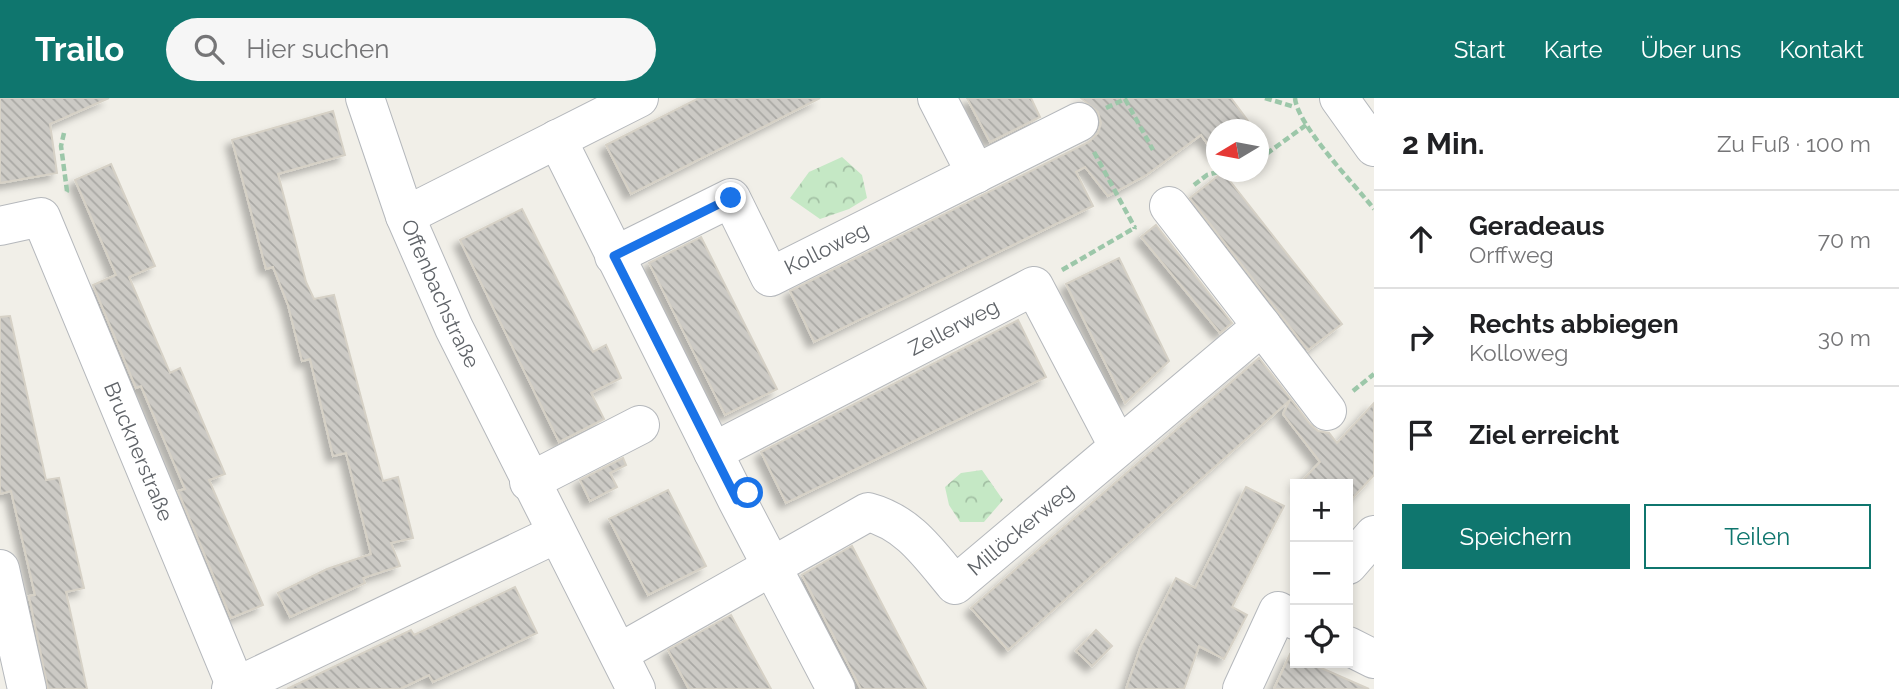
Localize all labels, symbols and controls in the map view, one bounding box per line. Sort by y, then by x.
search box [166,18,656,81]
text: Trailo [35,30,124,69]
icon: search [190,30,228,68]
text: Hier suchen [246,34,389,64]
text: Start [1454,35,1506,64]
text: Karte [1544,35,1603,64]
text: Über uns [1641,35,1741,64]
text: Kontakt [1779,35,1864,64]
north arrow [1206,119,1269,182]
text: 2 Min. [1402,126,1485,161]
text: Zu Fuß · 100 m [1717,130,1871,157]
route end [715,182,746,213]
text: Geradeaus [1469,211,1605,241]
street label: Offenbachstraße [396,216,485,372]
street label: Kolloweg [780,217,873,280]
icon: ahead [1402,220,1440,258]
text: 70 m [1818,226,1871,253]
text: Orffweg [1469,241,1554,268]
street label: Zellerweg [904,293,1003,361]
text: Rechts abbiegen [1469,309,1679,339]
icon: right [1402,318,1440,356]
text: 30 m [1818,324,1871,351]
text: Kolloweg [1469,339,1569,366]
street label: Brucknerstraße [99,378,179,525]
icon: arrive [1402,416,1440,454]
text: Ziel erreicht [1469,420,1619,450]
route start [732,477,763,508]
street label: Millöckerweg [962,477,1079,581]
map controls [1290,479,1353,668]
button: + [1290,479,1353,542]
button: Speichern [1402,504,1630,569]
button: Teilen [1644,504,1871,569]
button: − [1290,542,1353,605]
button: locate [1290,605,1353,668]

